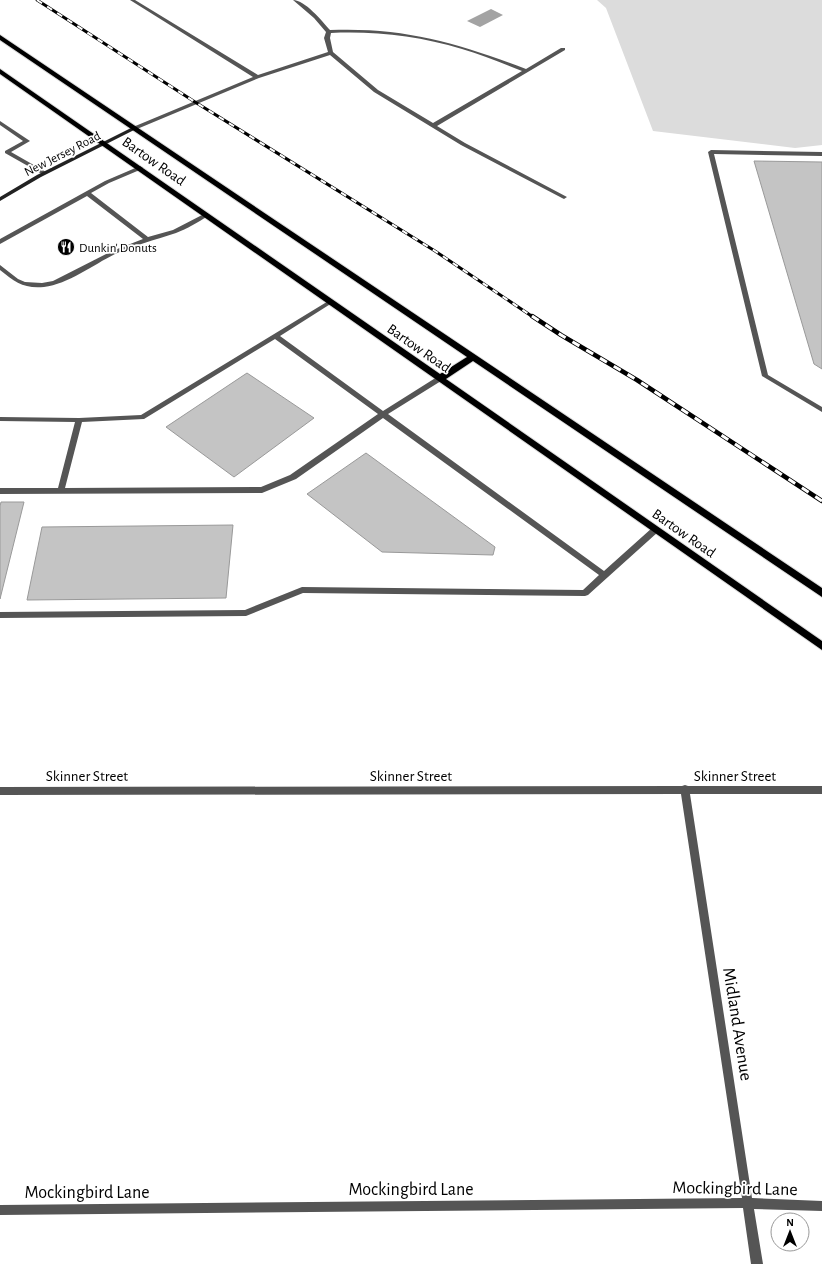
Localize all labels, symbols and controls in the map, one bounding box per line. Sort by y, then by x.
street label: New Jersey Road [22,129,103,179]
street label: Bartow Road [119,134,188,189]
restaurant icon: Dunkin' Donuts [56,237,76,257]
place label: Dunkin' Donuts [79,242,157,255]
street label: Bartow Road [384,321,453,376]
street label: Bartow Road [649,506,718,561]
street label: Skinner Street [46,769,128,784]
street label: Skinner Street [370,769,452,784]
street label: Skinner Street [694,769,776,784]
street label: Midland Avenue [719,966,755,1082]
street label: Mockingbird Lane [672,1179,798,1199]
street label: Mockingbird Lane [348,1181,474,1199]
street label: Mockingbird Lane [24,1184,150,1202]
north arrow [770,1212,810,1252]
text: N [786,1217,794,1228]

